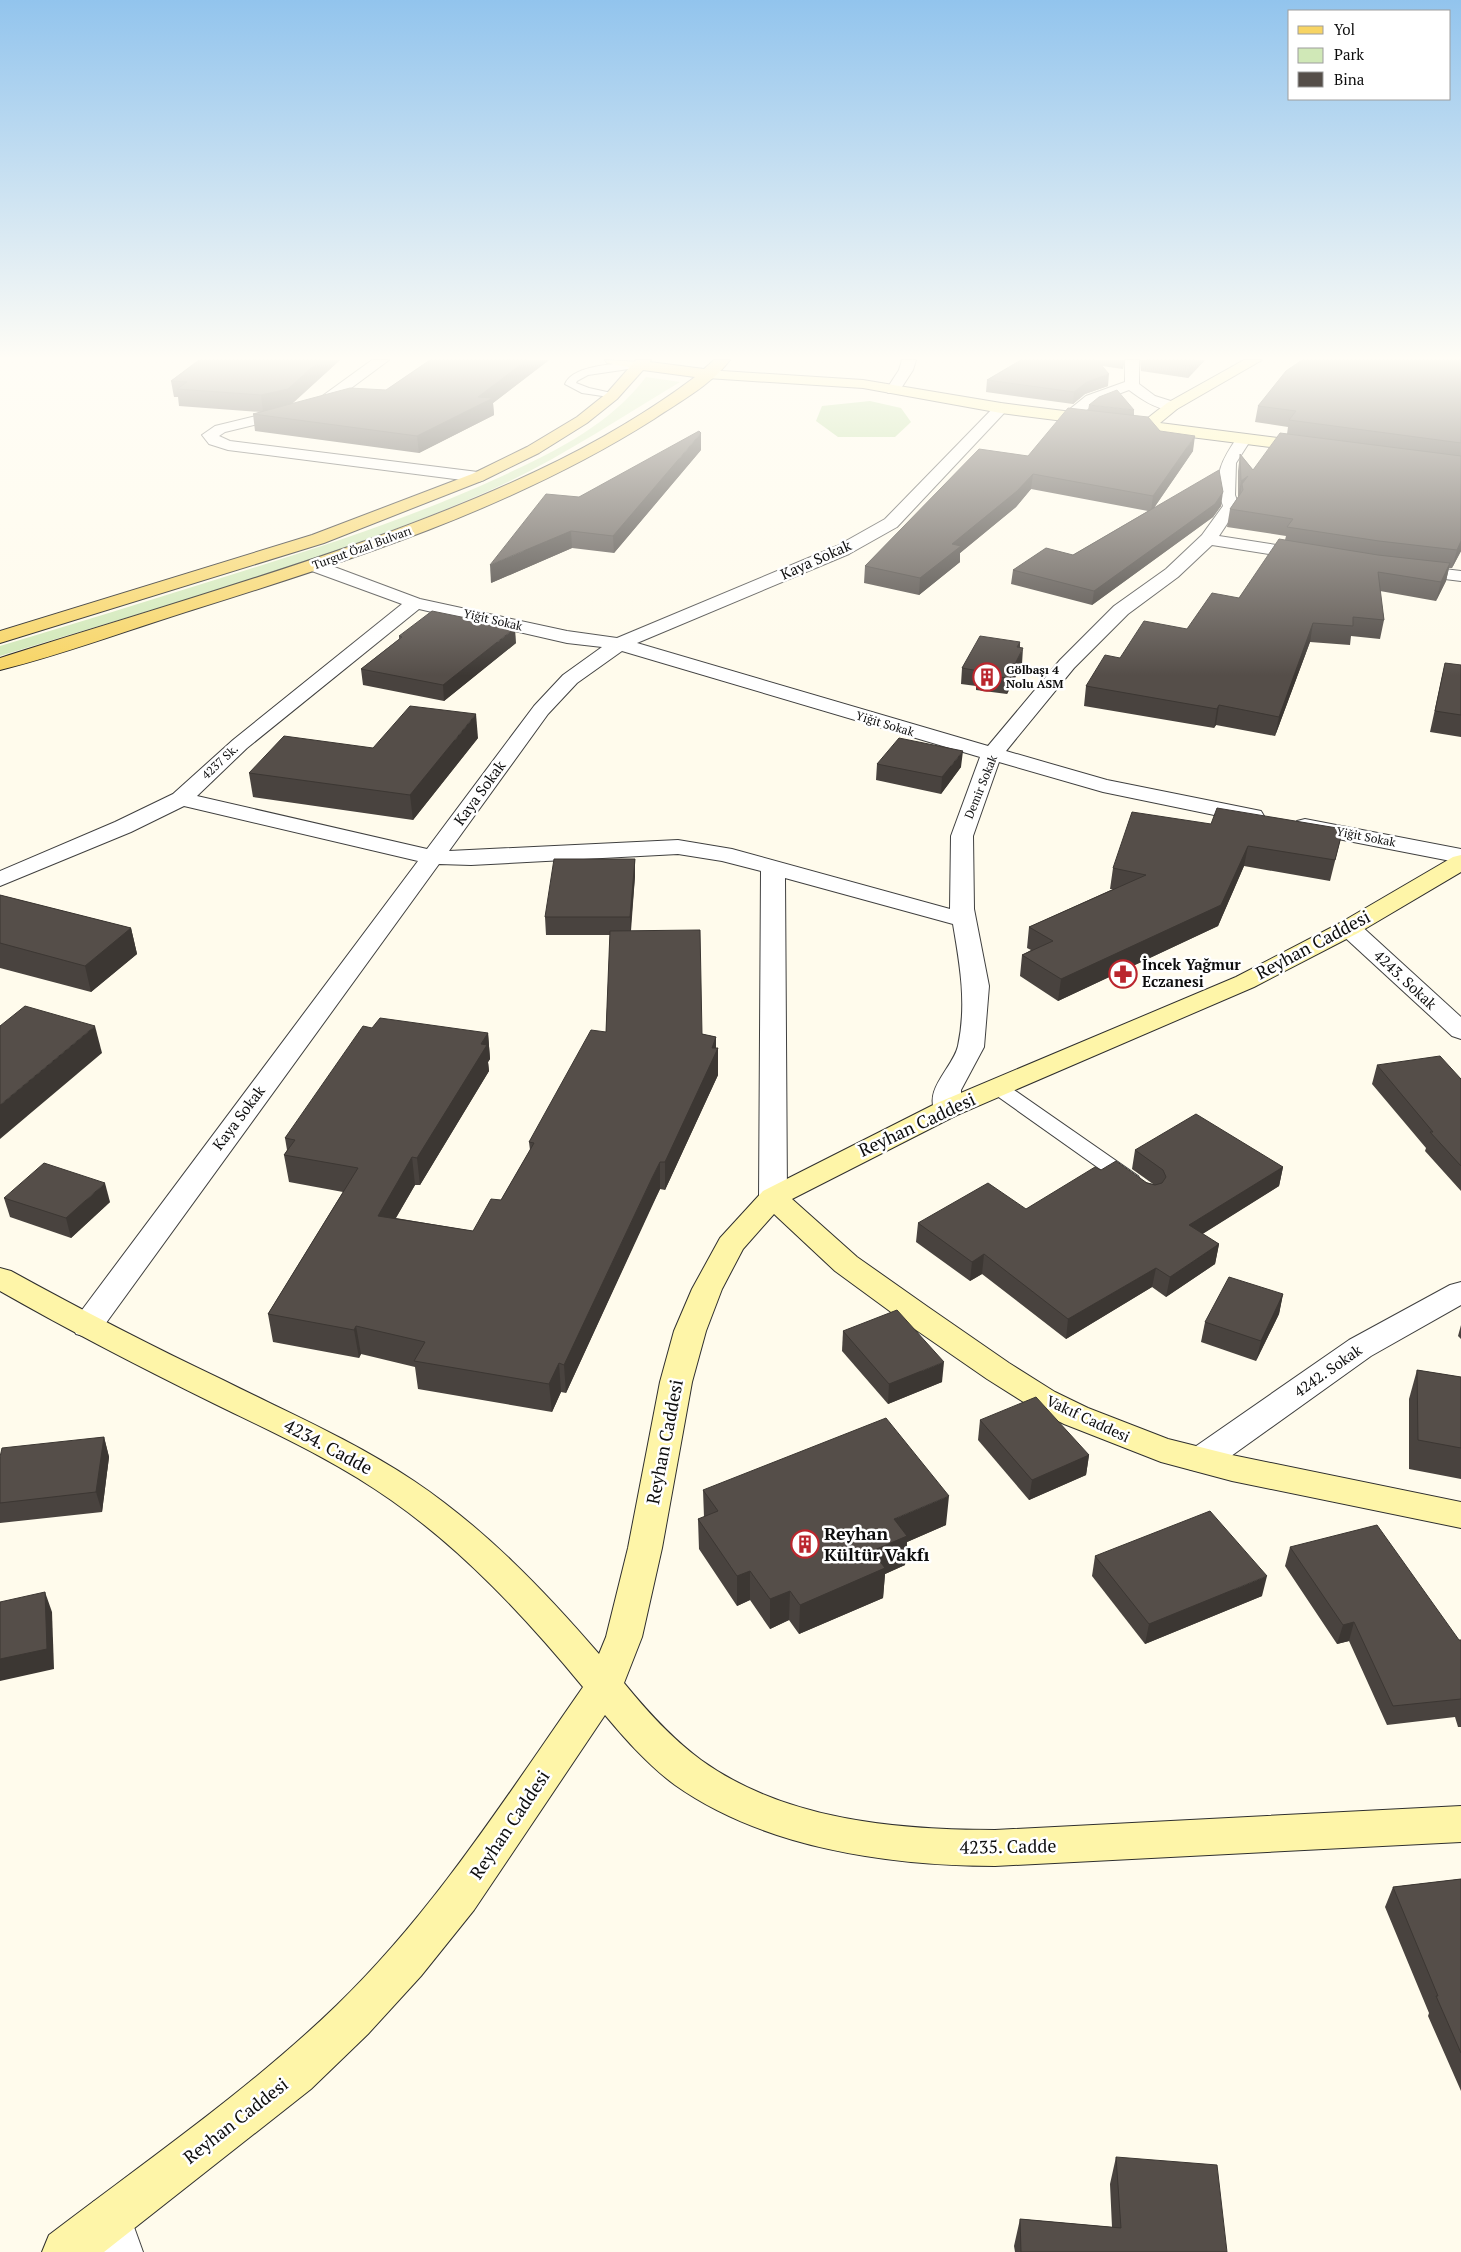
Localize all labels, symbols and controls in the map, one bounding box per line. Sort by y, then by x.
legend [1288,10,1451,100]
text: Yol [1334,19,1355,39]
text: Park [1334,44,1364,64]
text: Bina [1334,69,1365,89]
street label: Turgut Özal Bulvarı [310,522,414,572]
street label: Kaya Sokak [777,535,854,584]
street label: Yiğit Sokak [462,605,525,634]
building icon: Gölbaşı 4 Nolu ASM [972,662,1002,692]
place label: Gölbaşı 4 Nolu ASM [1006,662,1063,691]
street label: Yiğit Sokak [854,708,917,740]
street label: 4237 Sk. [198,741,241,782]
street label: Demir Sokak [961,752,1000,821]
street label: Kaya Sokak [449,756,510,829]
street label: Yiğit Sokak [1335,823,1398,850]
street label: Reyhan Caddesi [1251,904,1374,984]
street label: 4243. Sokak [1370,945,1441,1014]
place label: İncek Yağmur Eczanesi [1142,954,1241,991]
pharmacy icon: İncek Yağmur Eczanesi [1108,959,1138,989]
street label: Kaya Sokak [208,1081,269,1154]
street label: Reyhan Caddesi [854,1086,979,1162]
street label: 4242. Sokak [1289,1339,1366,1401]
street label: Reyhan Caddesi [640,1377,688,1506]
street label: Vakıf Caddesi [1043,1390,1133,1446]
street label: 4234. Cadde [280,1413,377,1479]
place label: Reyhan Kültür Vakfı [824,1521,930,1566]
building icon: Reyhan Kültür Vakfı [790,1529,820,1559]
street label: Reyhan Caddesi [464,1765,555,1884]
street label: 4235. Cadde [959,1833,1057,1859]
street label: Reyhan Caddesi [178,2072,293,2169]

